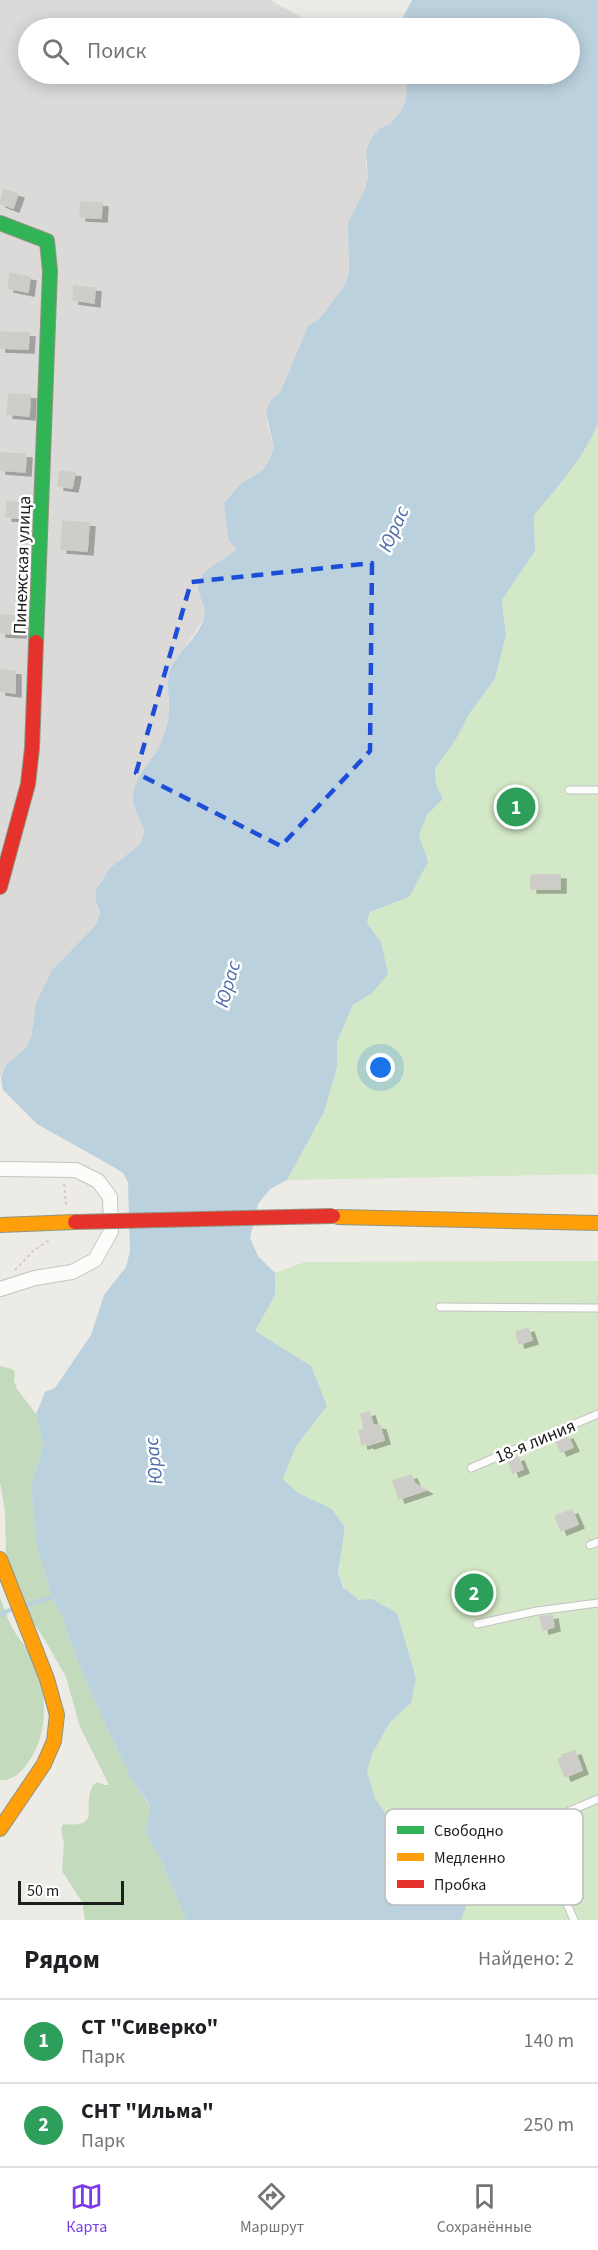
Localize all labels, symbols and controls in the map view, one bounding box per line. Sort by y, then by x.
search box [18,18,580,84]
icon: search [39,35,72,68]
text: Поиск [87,35,146,67]
street label: Пинежская улица [8,495,37,635]
water label: Юрас [371,502,416,557]
pin: 1 [496,784,536,830]
water label: Юрас [208,957,248,1011]
your location [366,1053,395,1082]
street label: 18-я линия [491,1413,579,1470]
water label: Юрас [138,1435,170,1486]
pin: 2 [454,1570,494,1616]
legend [385,1809,583,1905]
text: Свободно [434,1820,504,1842]
text: Медленно [434,1847,505,1869]
text: Пробка [434,1874,486,1896]
scale bar [18,1878,124,1906]
text: 50 m [27,1880,59,1902]
text: Рядом [24,1941,100,1978]
text: Найдено: 2 [478,1945,574,1973]
text: СТ "Сиверко" [81,2011,218,2043]
text: 1 [38,2027,49,2055]
text: 140 m [524,2027,574,2055]
text: Парк [81,2043,125,2071]
text: СНТ "Ильма" [81,2095,214,2127]
text: 2 [38,2111,49,2139]
text: 250 m [524,2111,574,2139]
text: Парк [81,2127,125,2155]
tab: Карта [66,2180,107,2238]
tab: Маршрут [240,2180,304,2238]
tab: Сохранённые [437,2180,532,2238]

